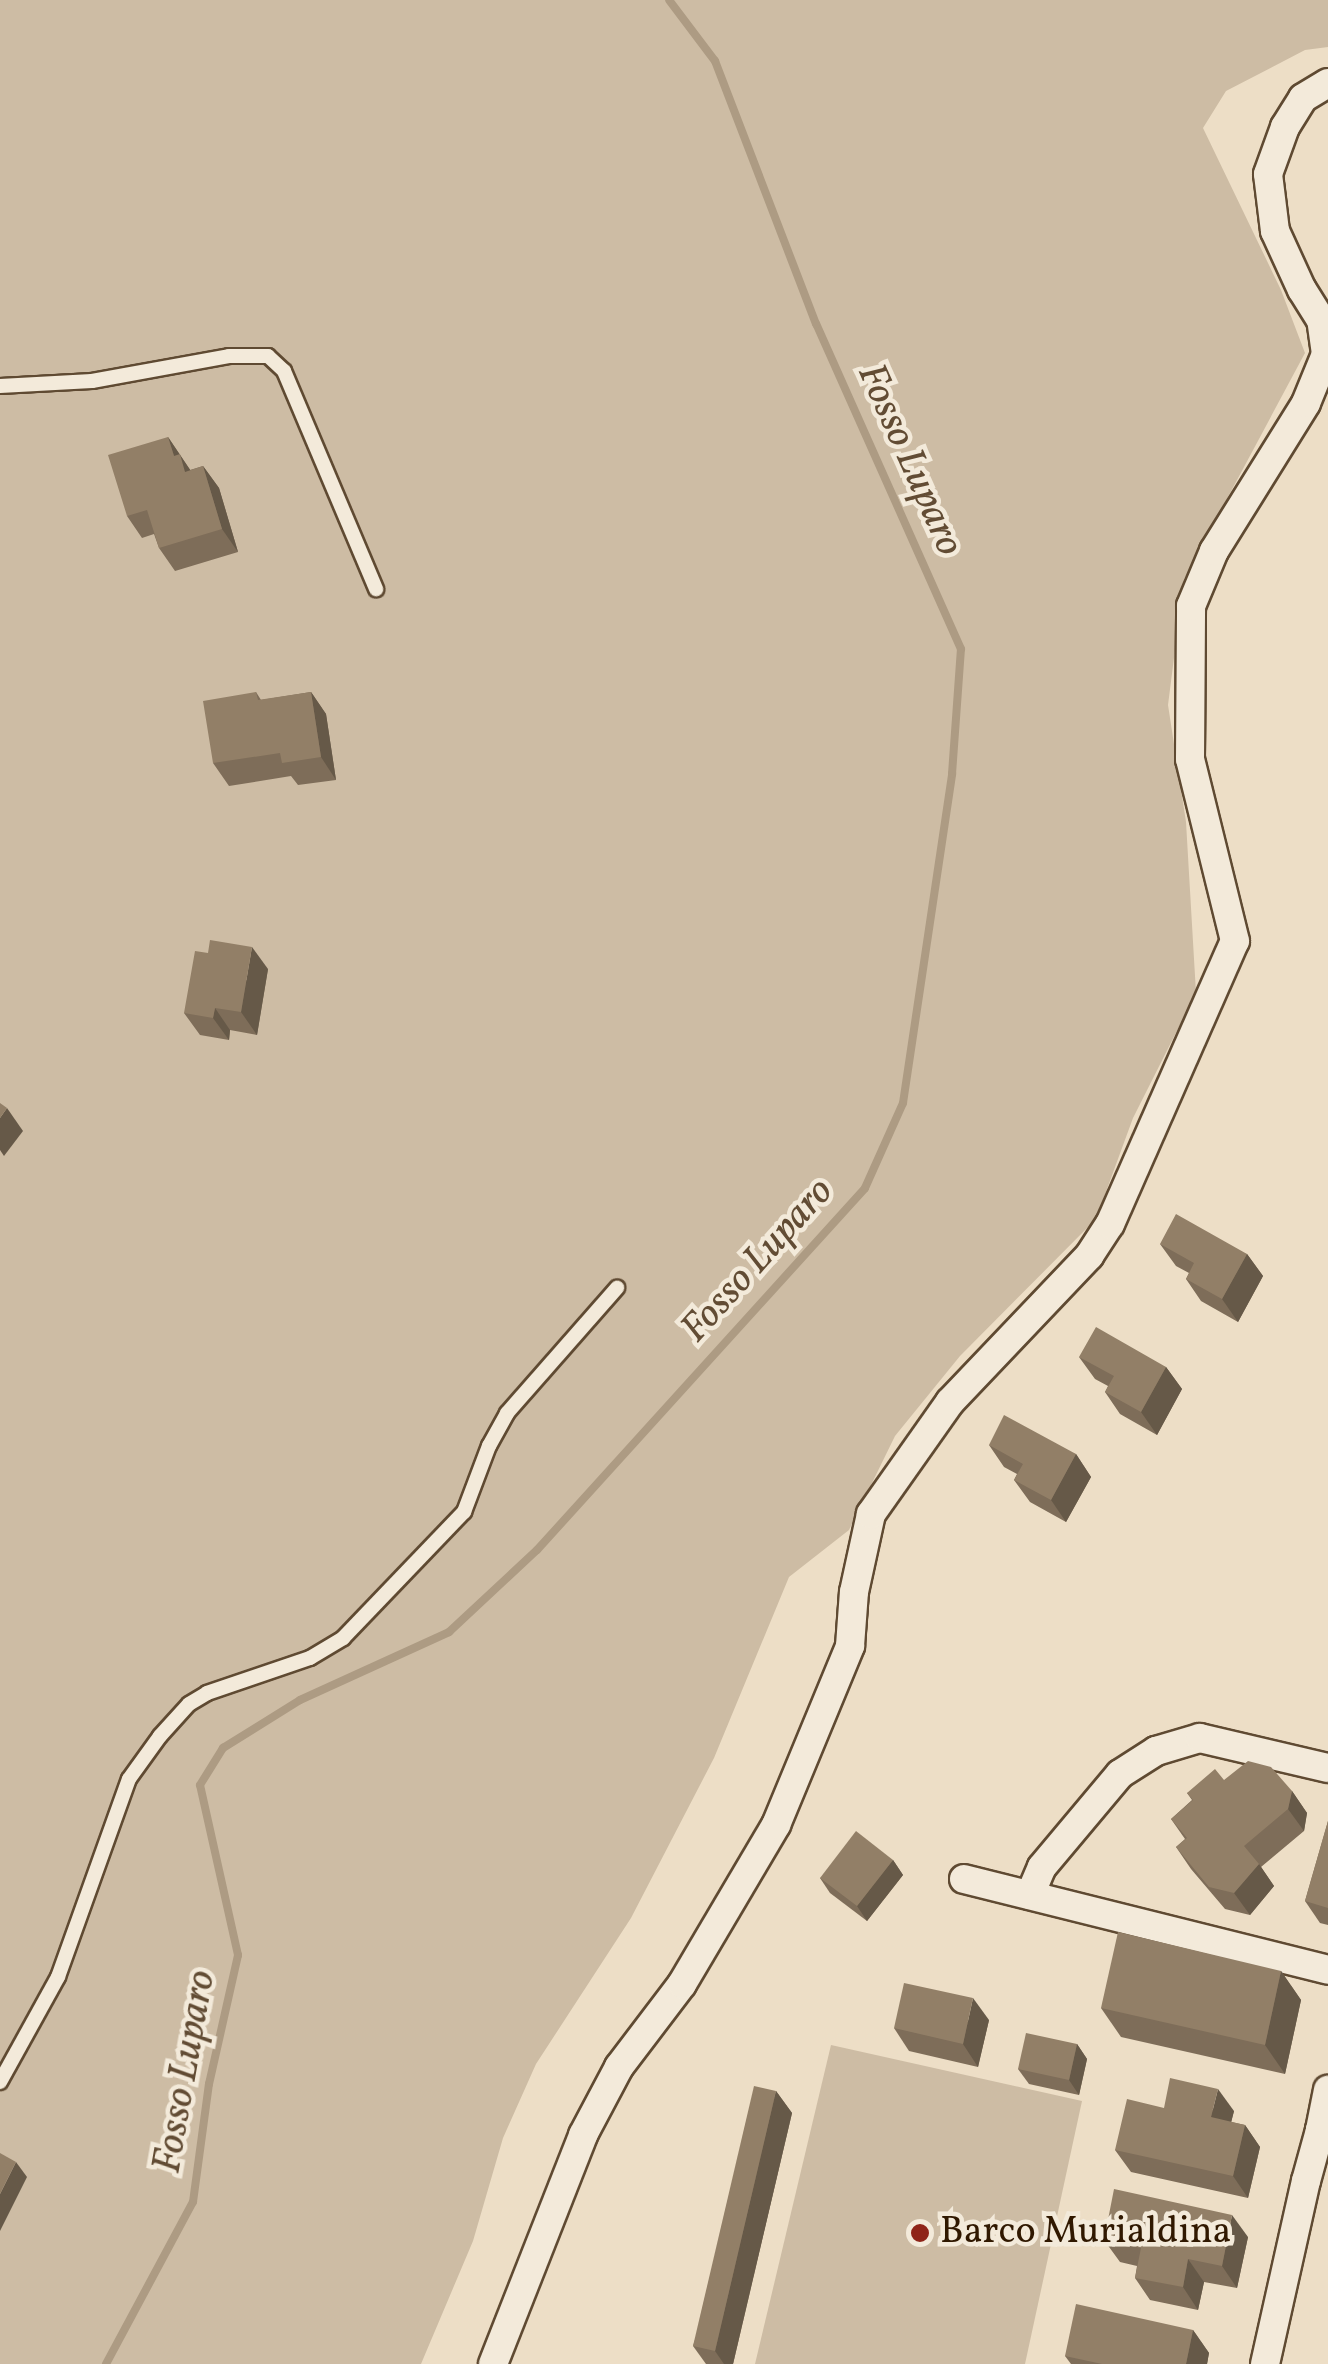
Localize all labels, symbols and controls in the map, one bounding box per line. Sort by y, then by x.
water label: Fosso Luparo [845,357,973,563]
water label: Fosso Luparo [672,1169,844,1353]
water label: Fosso Luparo [145,1967,227,2177]
place label: Barco Murialdina [940,2210,1231,2256]
marker: Barco Murialdina [909,2222,931,2244]

